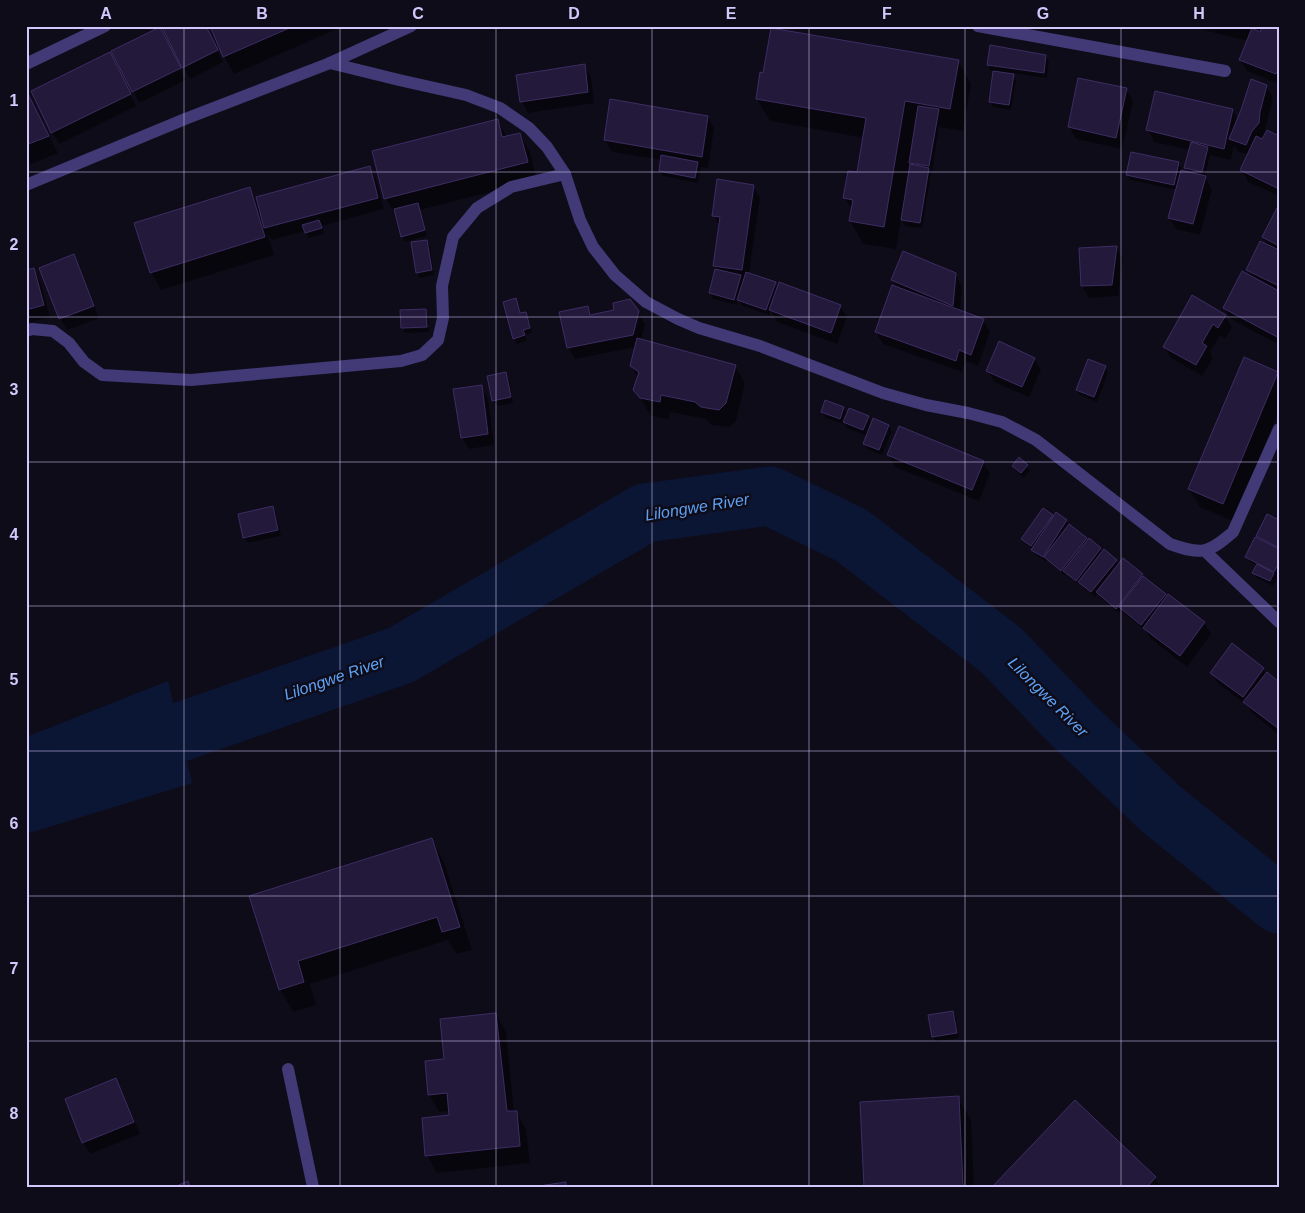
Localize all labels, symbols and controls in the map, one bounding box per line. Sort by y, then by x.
text: A [100,5,112,22]
text: B [256,5,268,22]
text: C [412,5,424,22]
text: D [568,5,580,22]
text: E [726,5,737,22]
text: F [882,5,892,22]
text: G [1037,5,1049,22]
text: H [1193,5,1205,22]
text: 1 [10,92,19,109]
text: 2 [10,236,19,253]
text: 3 [10,381,19,398]
water label: Lilongwe River [644,490,751,524]
text: 4 [10,526,19,543]
water label: Lilongwe River [282,653,387,703]
water label: Lilongwe River [1005,654,1092,741]
text: 5 [10,671,19,688]
text: 6 [10,815,19,832]
text: 7 [10,960,19,977]
text: 8 [10,1105,19,1122]

